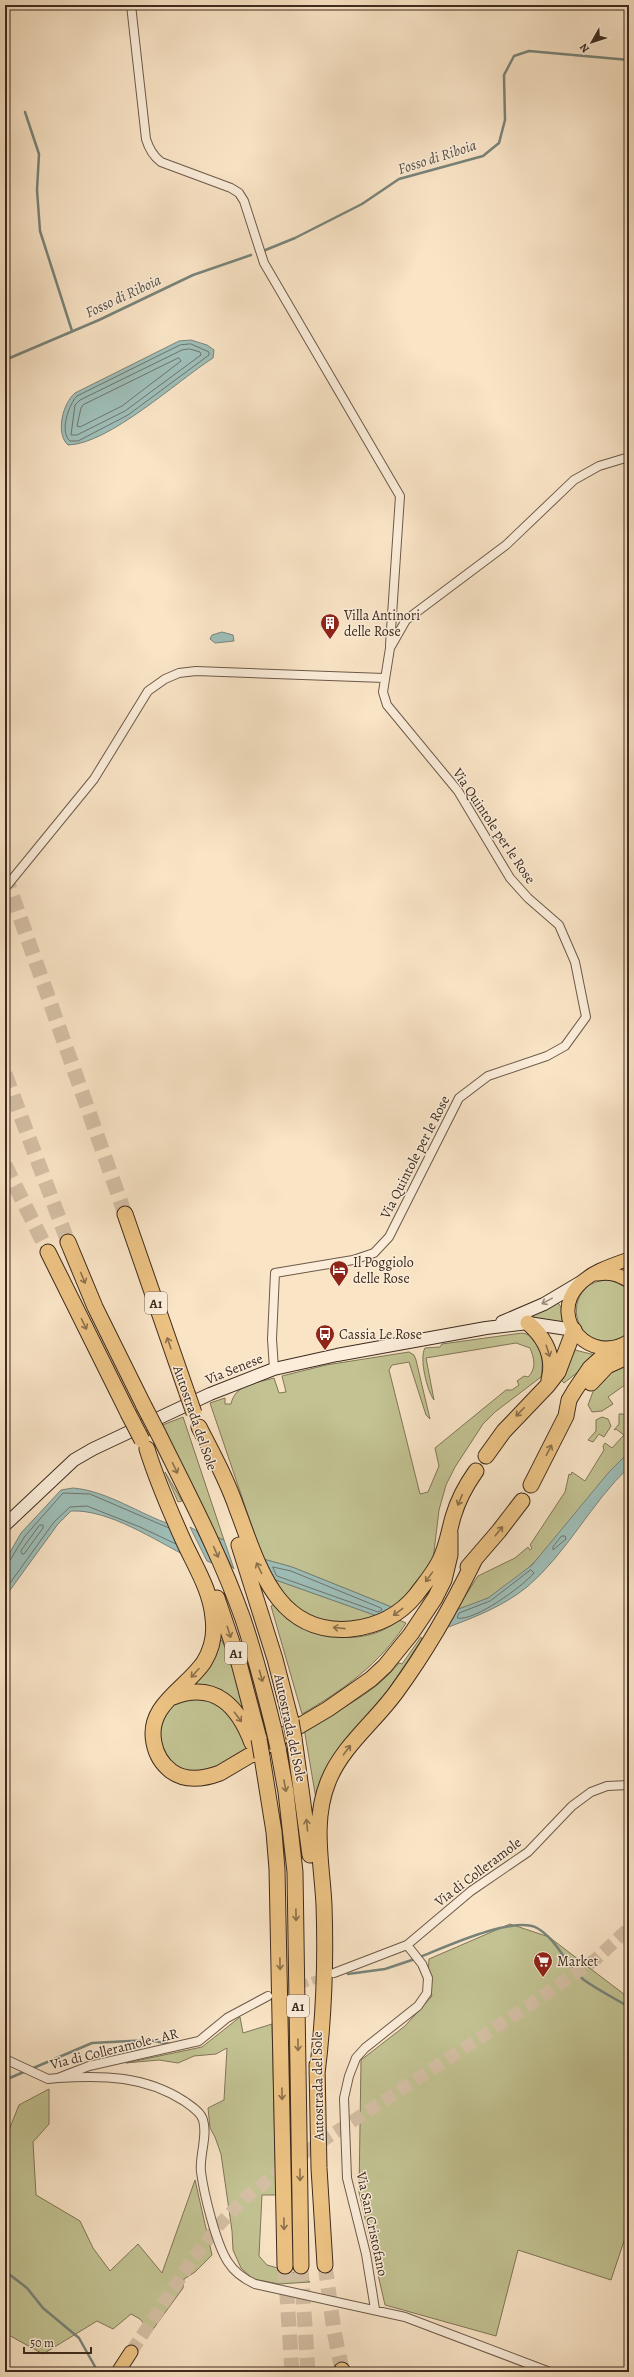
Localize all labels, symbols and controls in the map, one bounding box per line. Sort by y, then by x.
north arrow [572,22,612,62]
text: N [576,40,593,56]
water label: Fosso di Riboia [395,135,479,179]
water label: Fosso di Riboia [82,270,164,322]
place label: Villa Antinori delle Rose [343,606,420,641]
building icon: Villa Antinori delle Rose [319,612,341,640]
street label: Via Quintole per le Rose [448,764,540,887]
street label: Via Quintole per le Rose [375,1092,454,1223]
place label: Il Poggiolo delle Rose [353,1253,414,1288]
hotel icon: Il Poggiolo delle Rose [328,1259,350,1287]
one-way arrow [80,1272,87,1284]
road number: A1 [145,1292,167,1314]
one-way arrow [542,1298,554,1306]
one-way arrow [81,1318,88,1330]
bus stop icon: Cassia Le Rose [314,1323,336,1351]
place label: Cassia Le Rose [339,1325,422,1344]
one-way arrow [165,1337,173,1349]
one-way arrow [545,1344,552,1357]
street label: Via Senese [201,1349,266,1390]
street label: Autostrada del Sole [168,1362,222,1473]
one-way arrow [515,1407,525,1417]
one-way arrow [546,1445,553,1457]
one-way arrow [172,1462,179,1474]
one-way arrow [455,1494,463,1506]
one-way arrow [494,1526,503,1537]
one-way arrow [213,1546,220,1558]
one-way arrow [255,1562,262,1574]
one-way arrow [425,1572,433,1583]
one-way arrow [393,1608,404,1616]
one-way arrow [226,1625,233,1638]
one-way arrow [333,1625,346,1632]
road number: A1 [225,1642,247,1664]
one-way arrow [190,1668,199,1679]
one-way arrow [257,1670,265,1683]
street label: Autostrada del Sole [269,1671,311,1784]
one-way arrow [234,1712,242,1723]
one-way arrow [343,1744,351,1755]
one-way arrow [281,1779,289,1792]
one-way arrow [304,1819,311,1832]
street label: Via di Colleramole [430,1833,525,1912]
one-way arrow [292,1908,300,1921]
supermarket icon: Market [532,1950,554,1978]
place label: Market [557,1952,599,1971]
one-way arrow [277,1957,284,1970]
road number: A1 [287,1995,309,2017]
street label: Via di Colleramole - AR [47,2024,180,2074]
street label: Autostrada del Sole [308,2031,328,2142]
one-way arrow [295,2038,302,2051]
one-way arrow [278,2087,286,2100]
one-way arrow [297,2168,304,2181]
street label: Via San Cristofano [351,2169,392,2278]
one-way arrow [280,2217,288,2230]
scale bar [24,2329,91,2355]
text: 50 m [30,2335,54,2351]

